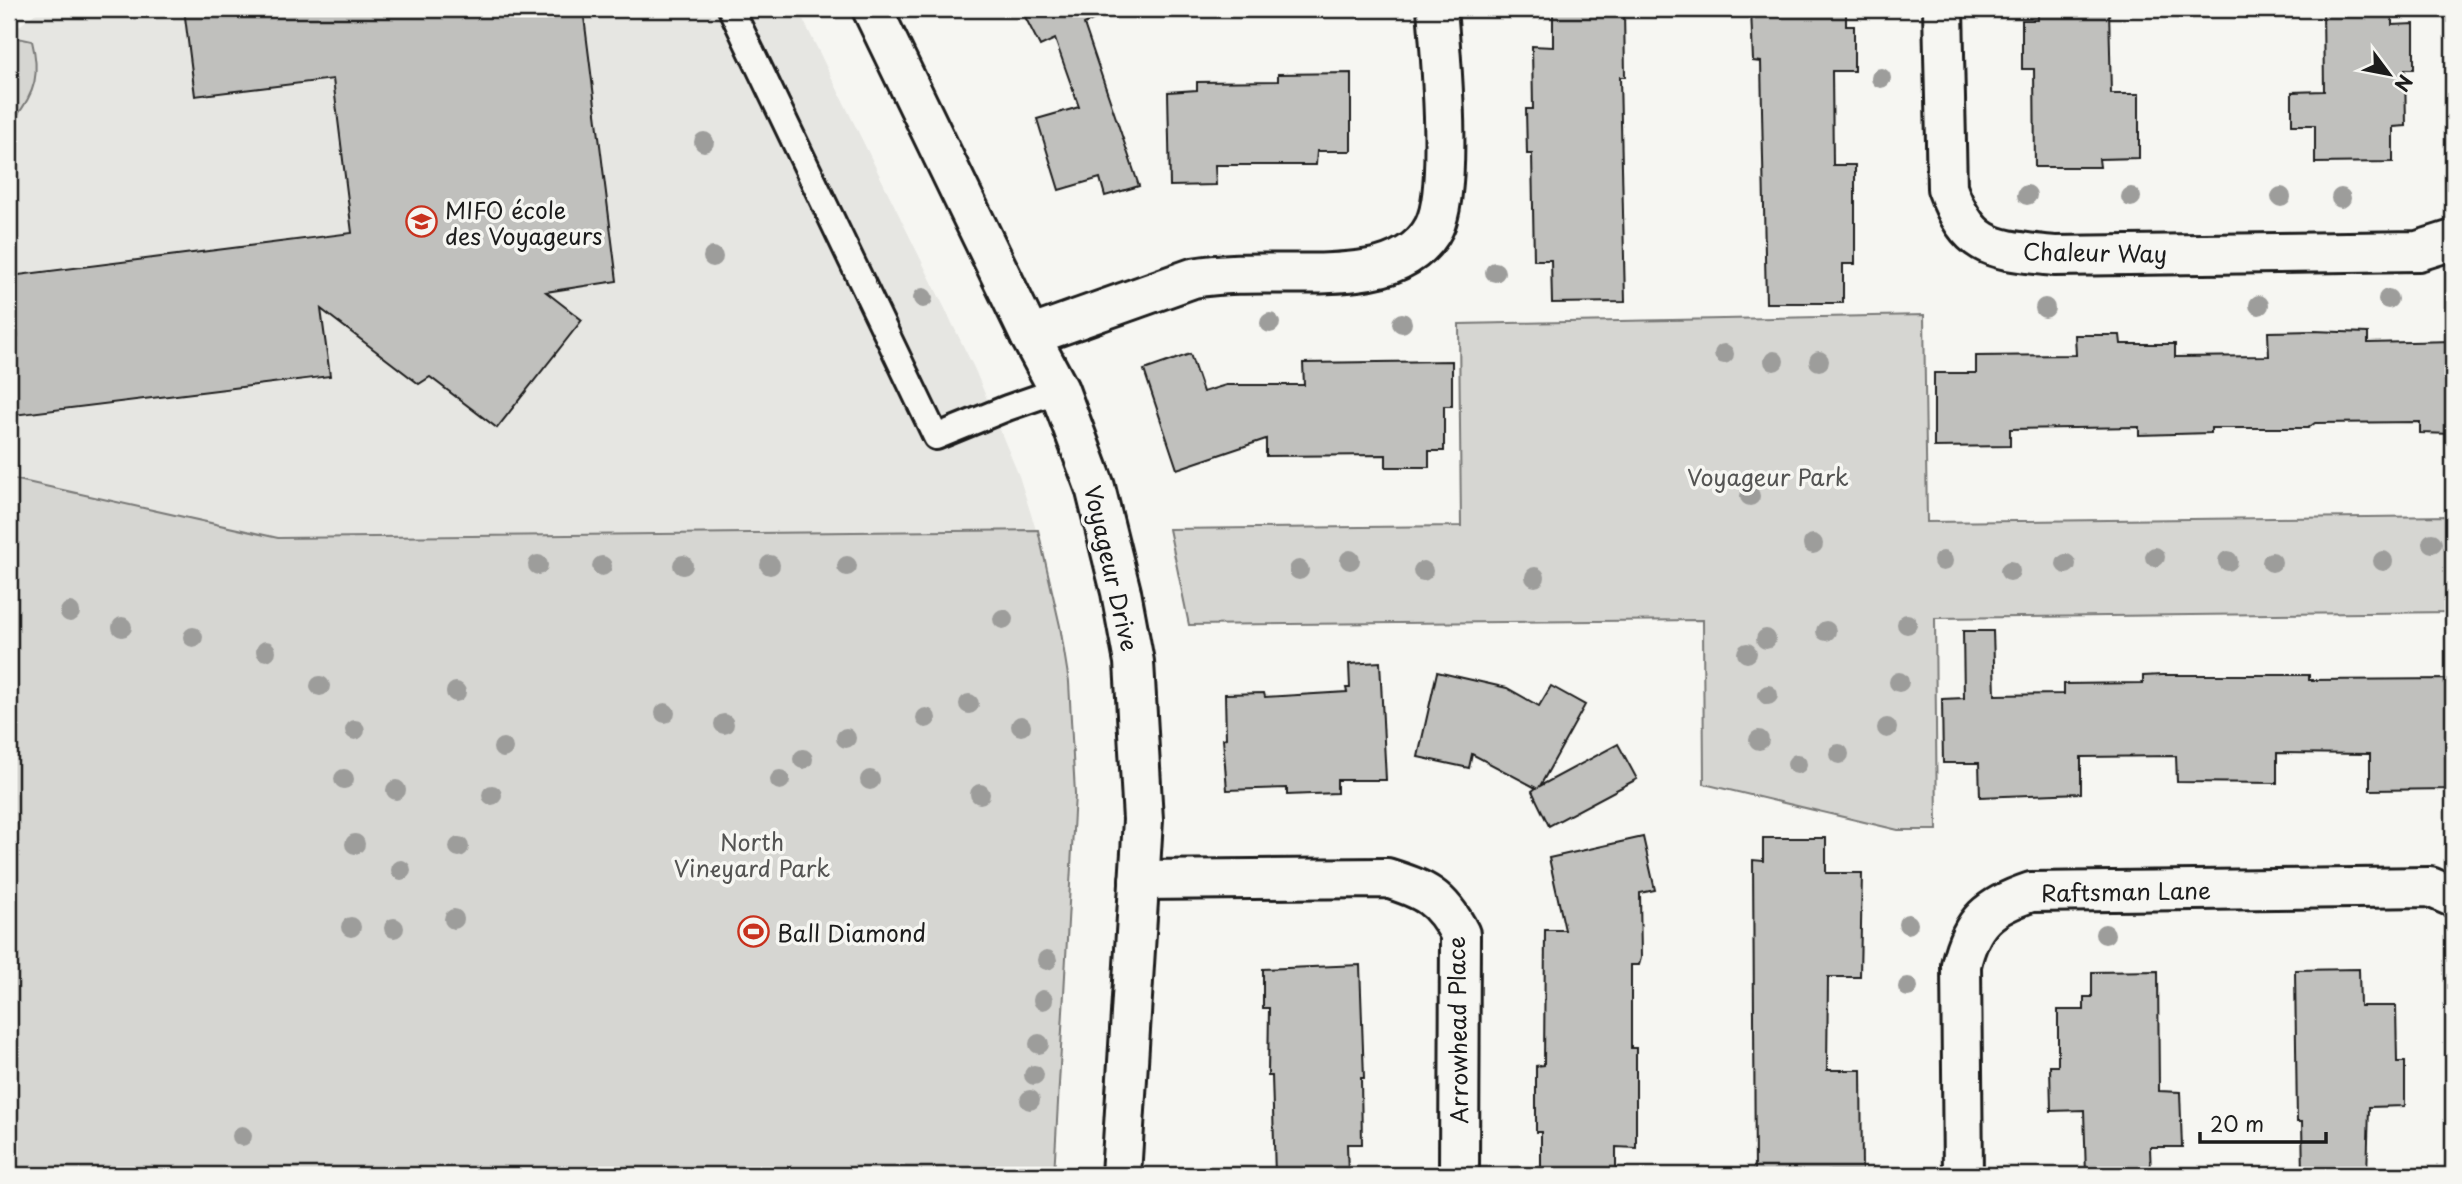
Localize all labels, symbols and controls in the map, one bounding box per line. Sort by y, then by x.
north arrow [2354,38,2424,108]
text: N [2388,70,2420,97]
place label: MIFO école des Voyageurs [445,192,603,253]
school or university icon: MIFO école des Voyageurs [405,205,439,239]
street label: Chaleur Way [2023,233,2167,271]
park label: Voyageur Park [1687,459,1849,494]
street label: Voyageur Drive [1076,482,1148,654]
park label: North Vineyard Park [674,824,830,885]
street label: Raftsman Lane [2041,872,2211,910]
sports icon: Ball Diamond [737,915,771,949]
place label: Ball Diamond [777,915,926,950]
street label: Arrowhead Place [1438,936,1476,1124]
scale bar [2200,1100,2326,1144]
text: 20 m [2210,1107,2264,1139]

